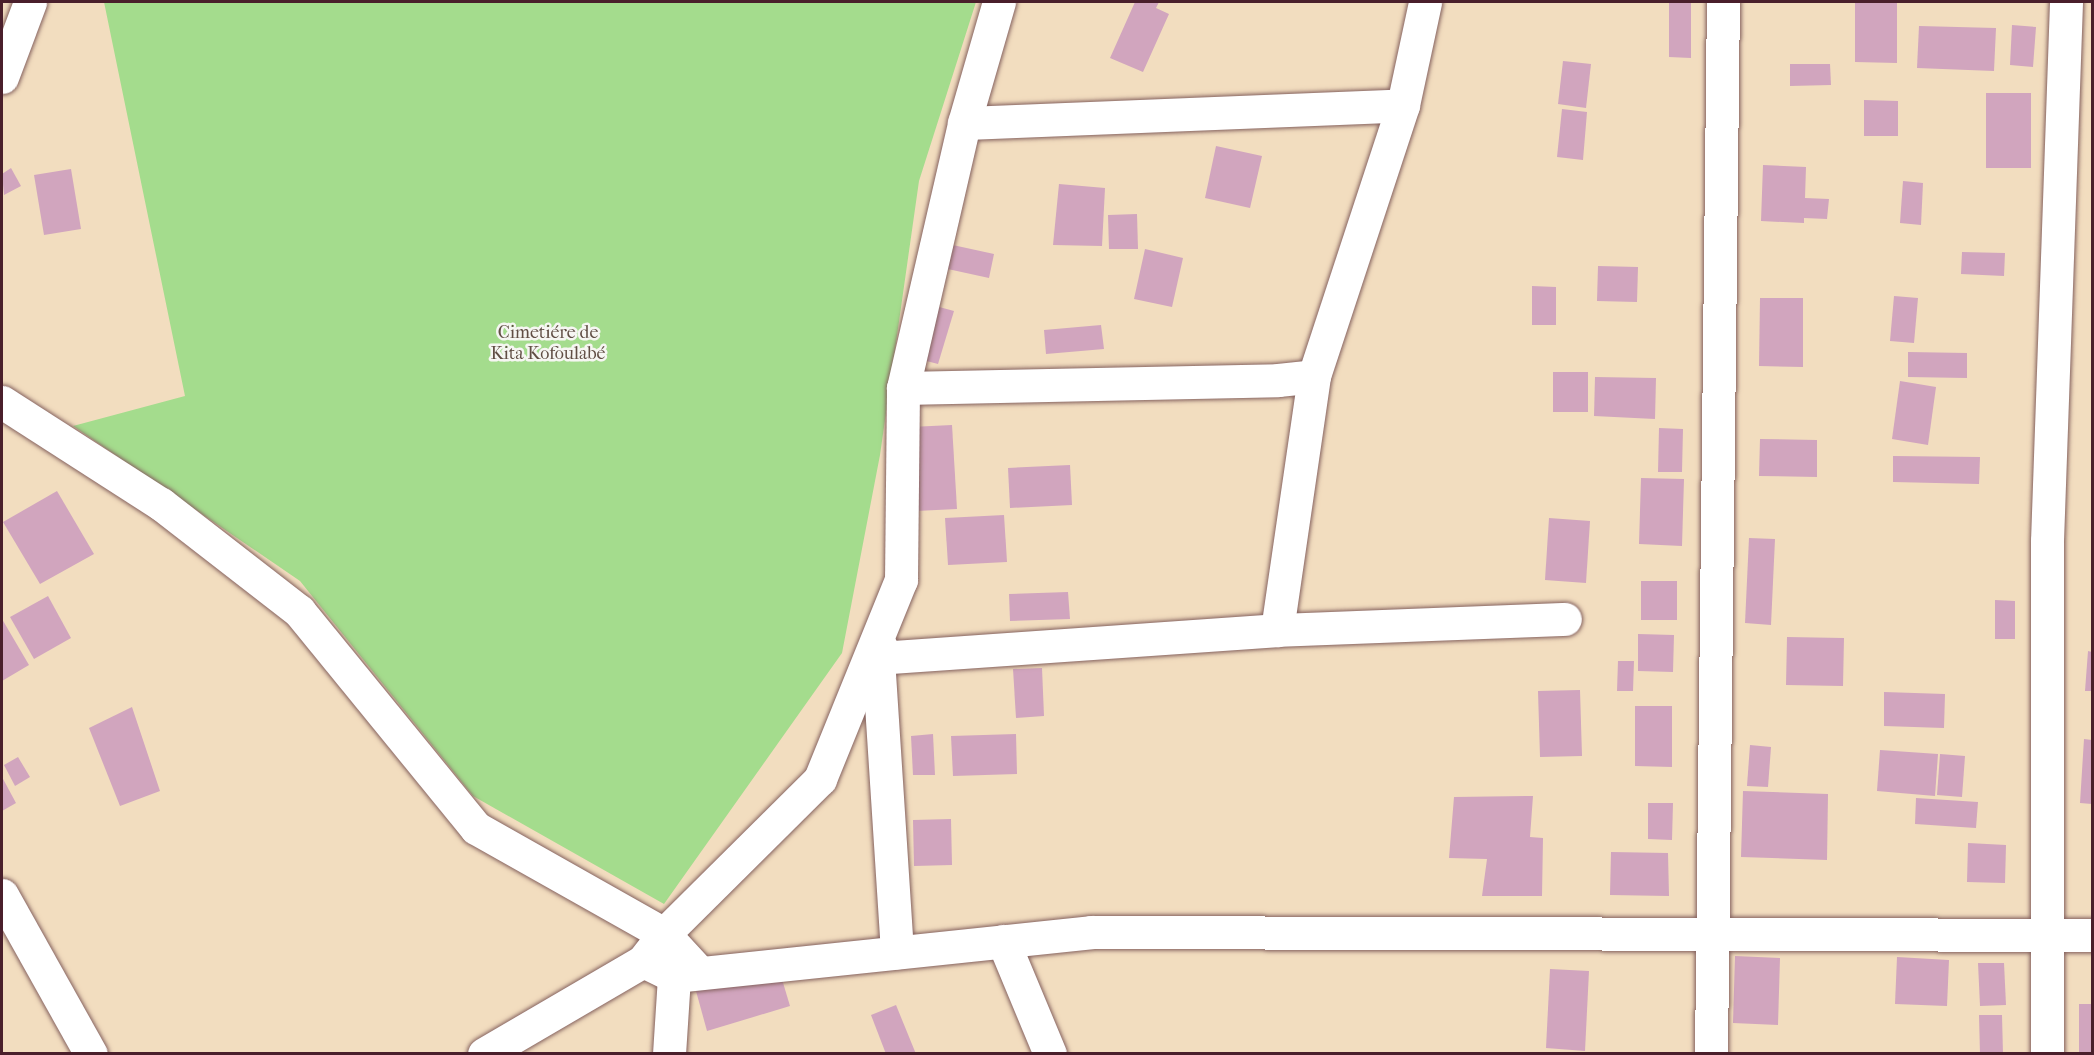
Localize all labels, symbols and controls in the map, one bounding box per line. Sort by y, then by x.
park label: Cimetiére de Kita Kofoulabé [490,323,606,366]

